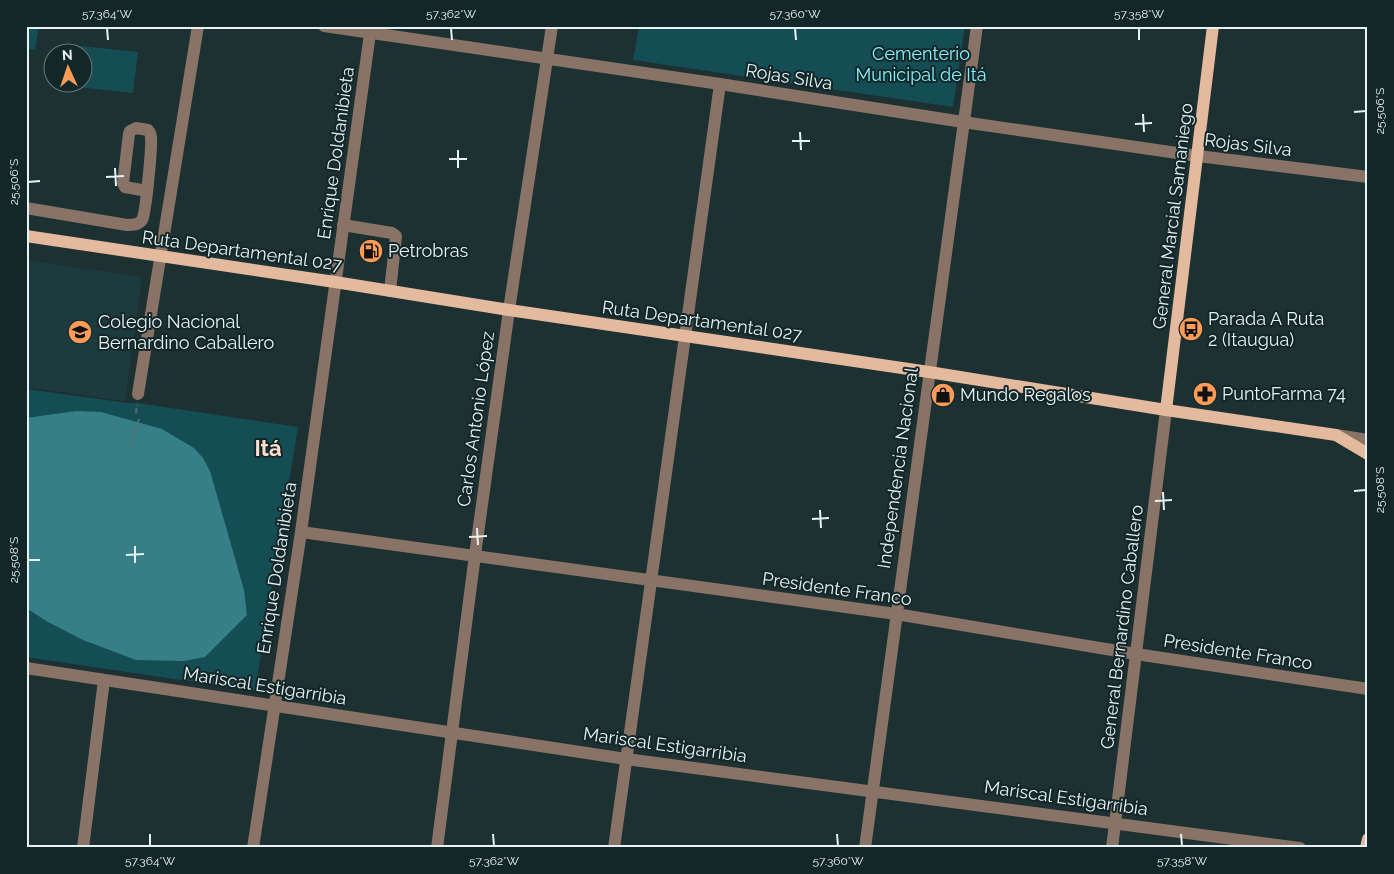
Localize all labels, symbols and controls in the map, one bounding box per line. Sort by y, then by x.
text: 57.364°W [82,7,133,21]
text: 57.362°W [426,7,476,21]
text: 57.360°W [770,7,821,21]
text: 57.358°W [1114,7,1165,21]
north arrow [42,42,92,92]
park label: Cementerio Municipal de Itá [855,43,987,85]
text: N [62,47,73,63]
street label: Rojas Silva [744,59,834,94]
street label: Enrique Doldanibieta [313,65,358,240]
text: 25.506°S [1373,88,1387,134]
street label: General Marcial Samaniego [1148,101,1197,330]
street label: Rojas Silva [1203,129,1293,160]
text: 25.506°S [7,159,21,205]
street label: Ruta Departamental 027 [141,226,344,275]
fuel station icon: Petrobras [358,238,384,264]
place label: Petrobras [388,240,468,261]
street label: Ruta Departamental 027 [601,296,804,345]
place label: Parada A Ruta 2 (Itaugua) [1208,308,1324,350]
place label: Colegio Nacional Bernardino Caballero [98,311,275,353]
bus stop icon: Parada A Ruta 2 (Itaugua) [1178,316,1204,342]
school or university icon: Colegio Nacional Bernardino Caballero [67,319,93,345]
street label: Carlos Antonio López [453,330,498,508]
street label: Independencia Nacional [873,366,922,570]
pharmacy icon: PuntoFarma 74 [1192,381,1218,407]
shop icon: Mundo Regalos [930,382,956,408]
place label: PuntoFarma 74 [1222,383,1346,404]
place label: Mundo Regalos [960,384,1091,405]
district label: Itá [254,435,282,461]
text: 25.508°S [1373,467,1387,513]
street label: Enrique Doldanibieta [253,480,300,655]
street label: General Bernardino Caballero [1096,503,1147,750]
text: 25.508°S [7,537,21,583]
street label: Presidente Franco [761,568,913,609]
street label: Presidente Franco [1162,629,1314,674]
street label: Mariscal Estigarribia [182,662,348,709]
street label: Mariscal Estigarribia [582,723,748,766]
street label: Mariscal Estigarribia [983,776,1149,819]
text: 57.364°W [125,854,176,868]
text: 57.362°W [469,854,519,868]
text: 57.360°W [813,854,864,868]
text: 57.358°W [1157,854,1208,868]

